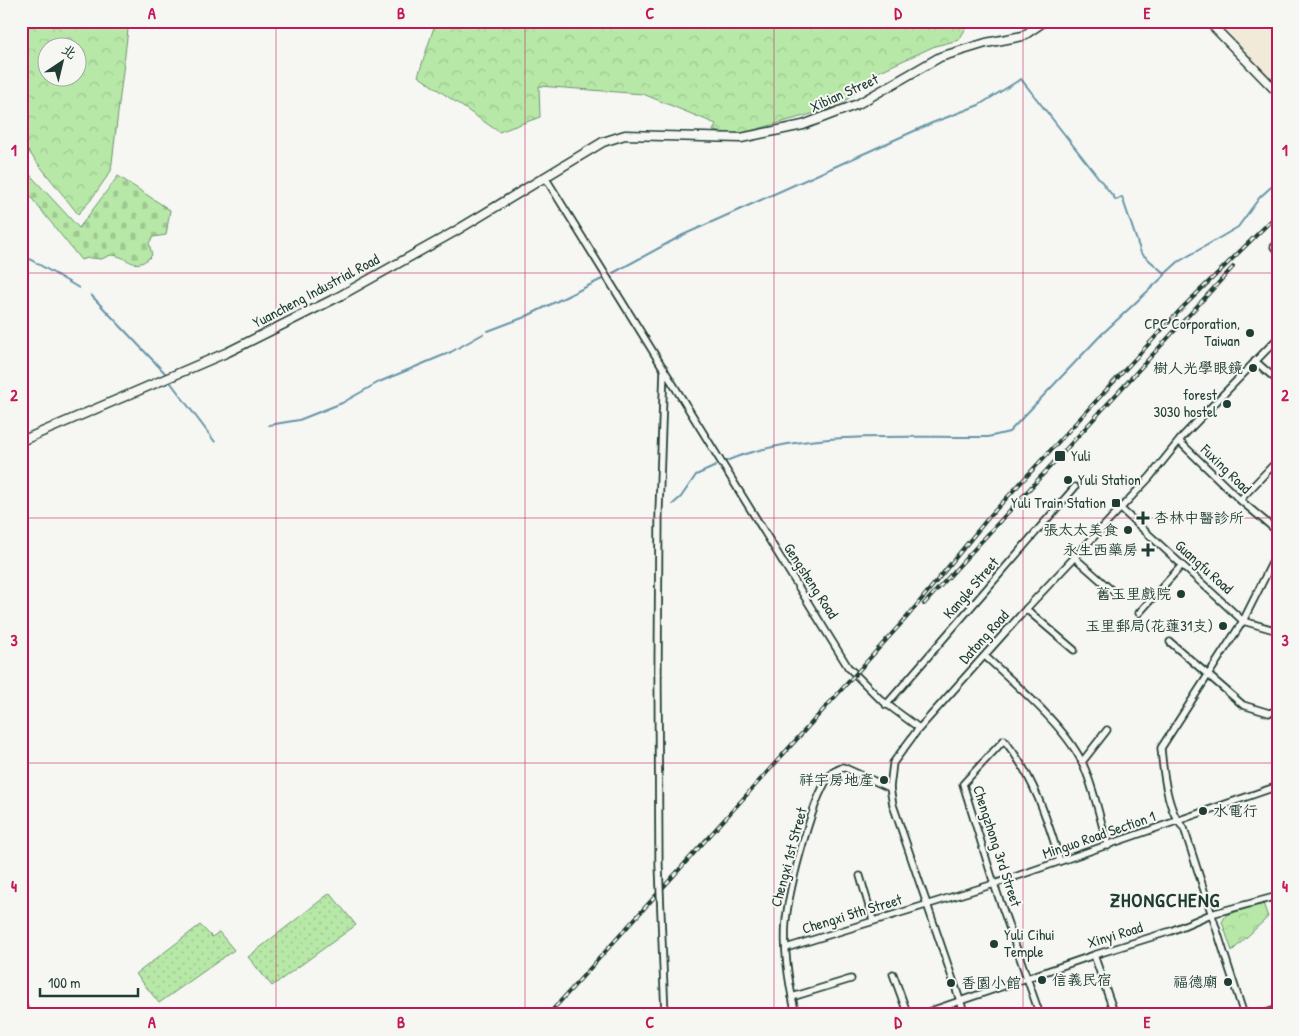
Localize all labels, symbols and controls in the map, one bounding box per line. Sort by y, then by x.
text: A [148,2,156,24]
text: B [397,2,405,24]
text: C [646,2,655,24]
text: D [894,2,902,24]
text: E [1143,2,1151,24]
north arrow [38,38,88,88]
text: 北 [59,39,81,63]
street label: Xibian Street [806,68,882,117]
text: 1 [11,139,17,161]
text: 1 [1282,139,1288,161]
street label: Yuancheng Industrial Road [249,248,383,333]
place label: CPC Corporation, Taiwan [1144,313,1240,351]
marker: CPC Corporation, Taiwan [1244,327,1256,339]
place label: 樹人光學眼鏡 [1153,357,1243,378]
marker: 樹人光學眼鏡 [1247,362,1259,374]
text: 2 [10,384,18,406]
place label: forest 3030 hostel [1153,384,1218,422]
text: 2 [1281,384,1289,406]
marker: forest 3030 hostel [1221,398,1233,410]
street label: Fuxing Road [1196,438,1256,498]
place label: Yuli [1071,445,1091,466]
marker: Yuli [1053,449,1067,463]
place label: Yuli Station [1078,469,1141,490]
marker: Yuli Station [1062,474,1074,486]
place label: Yuli Train Station [1011,492,1106,513]
marker: Yuli Train Station [1110,497,1122,509]
place label: 杏林中醫診所 [1154,507,1244,528]
marker: 杏林中醫診所 [1136,511,1150,525]
place label: 張太太美食 [1043,519,1118,540]
marker: 張太太美食 [1122,524,1134,536]
street label: Guangfu Road [1171,535,1238,599]
street label: Gengsheng Road [779,539,844,623]
place label: 永生西藥房 [1063,539,1138,560]
marker: 永生西藥房 [1142,544,1154,556]
street label: Kangle Street [938,552,1004,623]
place label: 舊玉里戲院 [1096,583,1171,604]
marker: 舊玉里戲院 [1175,588,1187,600]
street label: Datong Road [954,605,1014,668]
place label: 玉里郵局(花蓮31支) [1085,615,1213,636]
marker: 玉里郵局(花蓮31支) [1217,620,1229,632]
text: 3 [10,629,18,651]
text: 3 [1281,629,1289,651]
place label: 祥宇房地產 [799,769,874,790]
marker: 祥宇房地產 [878,774,890,786]
street label: Chengzhong 3rd Street [968,783,1027,910]
place label: 水電行 [1213,800,1258,821]
street label: Chengxi 1st Street [765,804,812,909]
street label: Minguo Road Section 1 [1040,805,1158,864]
marker: 水電行 [1197,805,1209,817]
text: 4 [11,875,17,897]
text: 4 [1282,875,1288,897]
district label: ZHONGCHENG [1110,886,1220,913]
street label: Chengxi 5th Street [799,888,905,939]
street label: Xinyi Road [1085,916,1145,953]
place label: Yuli Cihui Temple [1004,924,1055,962]
marker: Yuli Cihui Temple [988,938,1000,950]
scale bar [40,966,138,998]
place label: 信義民宿 [1052,969,1112,990]
place label: 福德廟 [1173,971,1218,992]
text: 100 m [48,972,81,993]
place label: 香園小館 [961,972,1021,993]
marker: 信義民宿 [1036,974,1048,986]
marker: 福德廟 [1222,976,1234,988]
marker: 香園小館 [945,977,957,989]
text: A [148,1011,156,1033]
text: B [397,1011,405,1033]
text: C [646,1011,655,1033]
text: D [894,1011,902,1033]
text: E [1143,1011,1151,1033]

